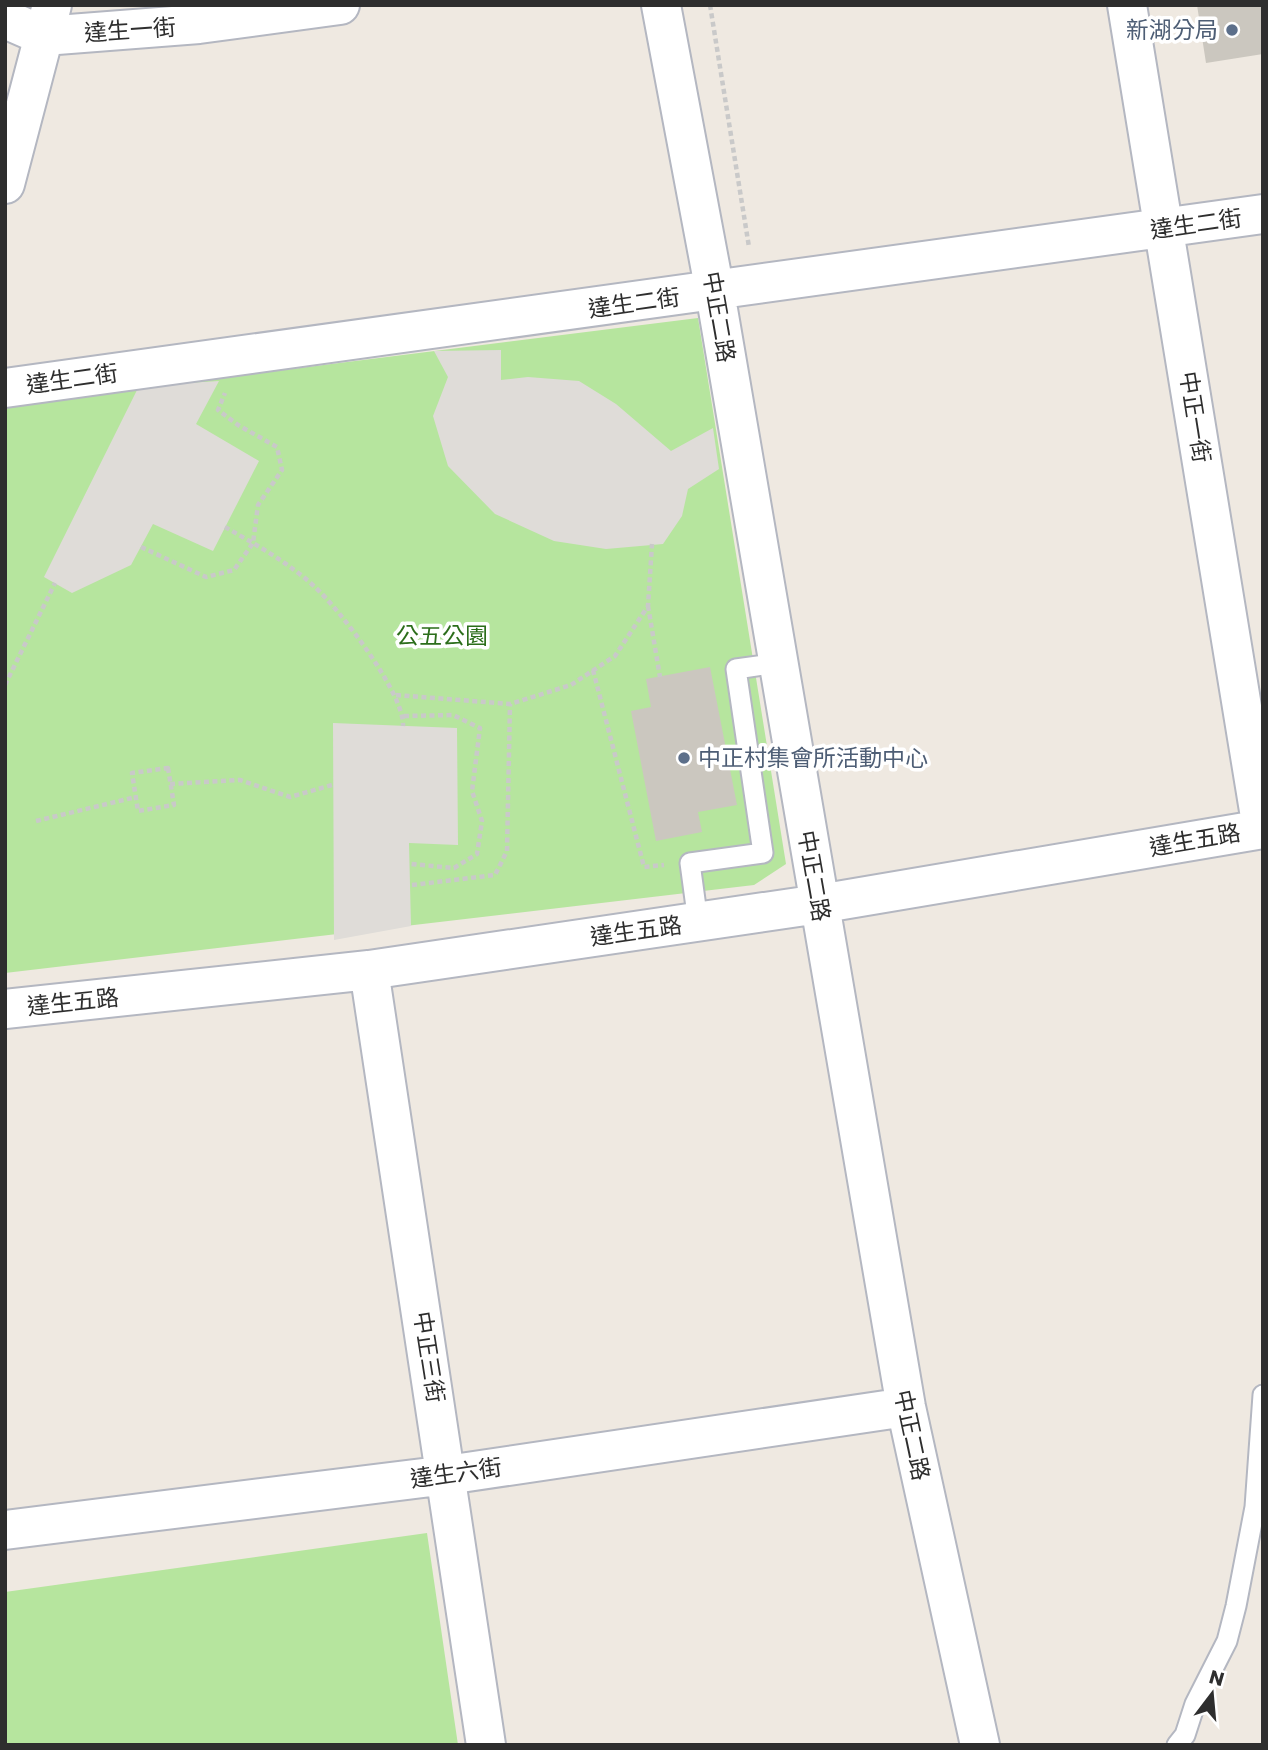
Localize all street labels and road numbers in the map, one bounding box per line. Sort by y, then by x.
street label: 達生一街 [83,11,177,49]
street label: 達生二街 [1148,202,1244,246]
street label: 中正二路 [695,269,743,365]
street label: 達生二街 [586,281,682,325]
street label: 達生二街 [24,357,120,401]
street label: 中正一街 [1172,369,1218,465]
street label: 達生五路 [1147,816,1243,864]
street label: 中正二路 [790,828,838,924]
street label: 達生五路 [588,909,684,953]
street label: 達生五路 [26,981,120,1023]
street label: 中正三街 [406,1309,452,1405]
street label: 中正二路 [887,1387,937,1483]
street label: 達生六街 [408,1451,504,1495]

